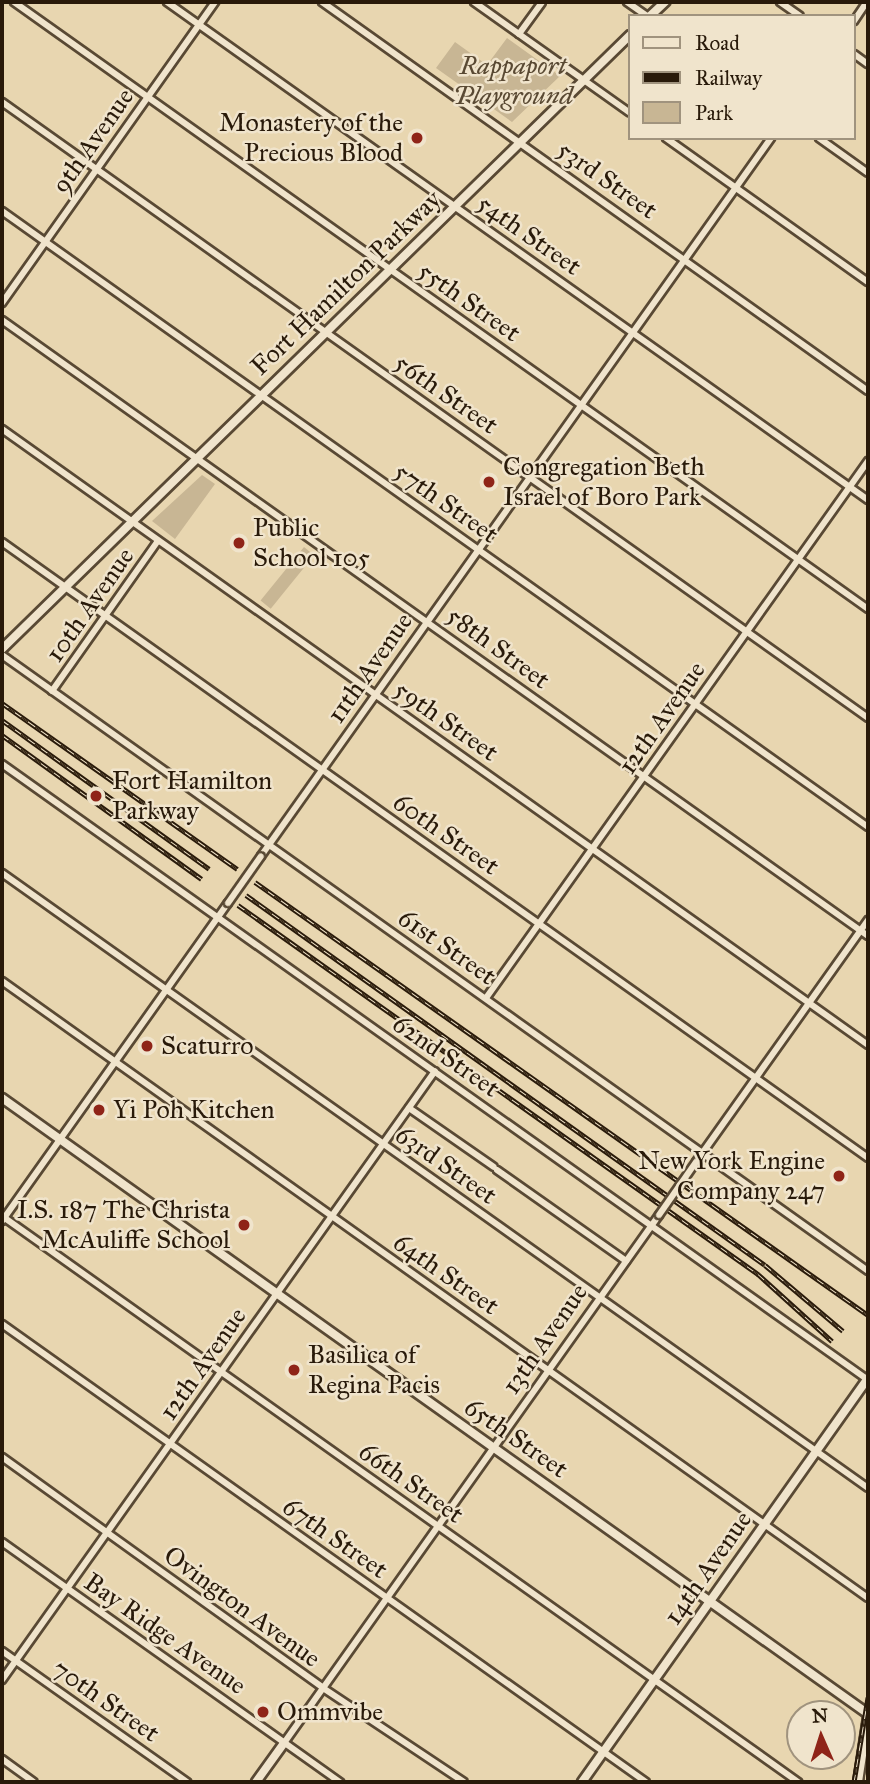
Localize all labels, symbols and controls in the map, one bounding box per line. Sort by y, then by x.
legend [628,14,856,140]
text: Road [695,30,740,56]
park label: Rappaport Playground [453,50,573,112]
text: Railway [695,65,762,91]
street label: 9th Avenue [45,82,141,200]
text: Park [695,100,733,126]
place label: Monastery of the Precious Blood [219,107,403,168]
marker: Monastery of the Precious Blood [409,130,425,146]
street label: 53rd Street [551,134,663,226]
street label: Fort Hamilton Parkway [244,184,448,382]
street label: 54th Street [471,188,587,282]
street label: 55th Street [412,255,526,349]
street label: 56th Street [388,347,504,441]
place label: Congregation Beth Israel of Boro Park [503,451,705,512]
street label: 57th Street [388,456,504,550]
marker: Congregation Beth Israel of Boro Park [481,474,497,490]
place label: Public School 105 [253,512,370,574]
marker: Public School 105 [231,535,247,551]
street label: 10th Avenue [39,542,141,668]
street label: 58th Street [440,600,556,696]
street label: 11th Avenue [321,607,419,729]
street label: 12th Avenue [612,656,712,780]
street label: 59th Street [388,674,504,768]
place label: Fort Hamilton Parkway [112,765,272,826]
marker: Fort Hamilton Parkway [86,786,106,806]
street label: 60th Street [387,786,505,882]
street label: 61st Street [392,902,502,992]
street label: 62nd Street [386,1008,506,1104]
place label: Scaturro [161,1030,254,1062]
marker: Scaturro [139,1038,155,1054]
place label: Yi Poh Kitchen [113,1094,275,1126]
marker: Yi Poh Kitchen [91,1102,107,1118]
street label: 63rd Street [389,1119,503,1211]
place label: New York Engine Company 247 [638,1145,825,1206]
marker: New York Engine Company 247 [831,1168,847,1184]
place label: I.S. 187 The Christa McAuliffe School [17,1194,230,1256]
marker: I.S. 187 The Christa McAuliffe School [236,1217,252,1233]
street label: 64th Street [387,1226,505,1322]
street label: 13th Avenue [496,1278,594,1400]
street label: 12th Avenue [153,1302,253,1426]
place label: Basilica of Regina Pacis [308,1339,440,1400]
marker: Basilica of Regina Pacis [286,1362,302,1378]
street label: 65th Street [458,1391,574,1485]
street label: 66th Street [353,1436,469,1530]
street label: 67th Street [276,1491,394,1585]
street label: 14th Avenue [657,1505,759,1631]
street label: Ovington Avenue [158,1540,326,1674]
street label: Bay Ridge Avenue [78,1567,252,1701]
street label: 70th Street [47,1653,165,1749]
place label: Ommvibe [277,1696,383,1728]
north arrow [786,1700,856,1770]
marker: Ommvibe [255,1704,271,1720]
text: N [811,1704,829,1727]

